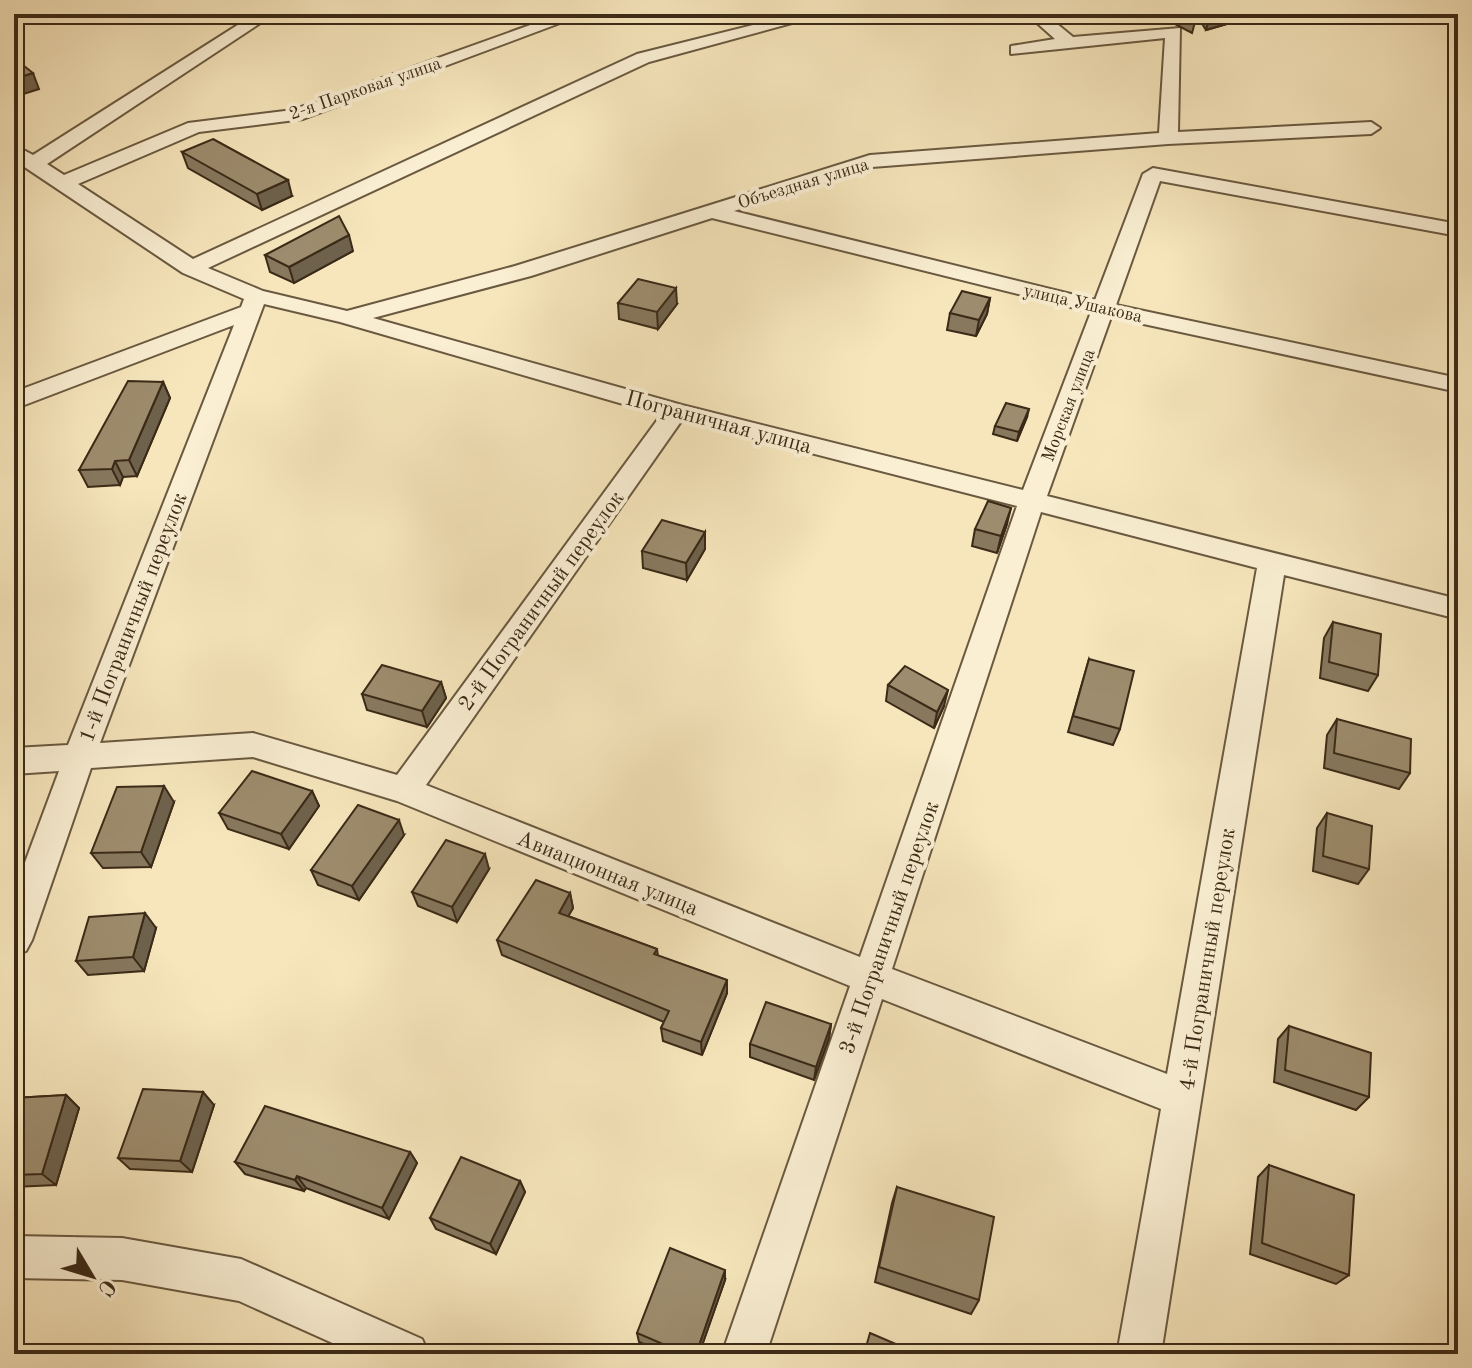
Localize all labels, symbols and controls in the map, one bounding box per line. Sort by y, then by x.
street label: 2-я Парковая улица [287,54,444,123]
street label: Объездная улица [736,155,871,212]
street label: улица Ушакова [1022,282,1144,326]
street label: Морская улица [1039,346,1099,464]
street label: Пограничная улица [623,387,814,458]
street label: 2-й Пограничный переулок [455,487,629,715]
street label: 1-й Пограничный переулок [76,490,192,746]
street label: 3-й Пограничный переулок [836,798,944,1057]
street label: 4-й Пограничный переулок [1176,826,1240,1092]
street label: Авиационная улица [513,827,701,920]
north arrow [52,1236,132,1316]
text: С [93,1275,119,1300]

